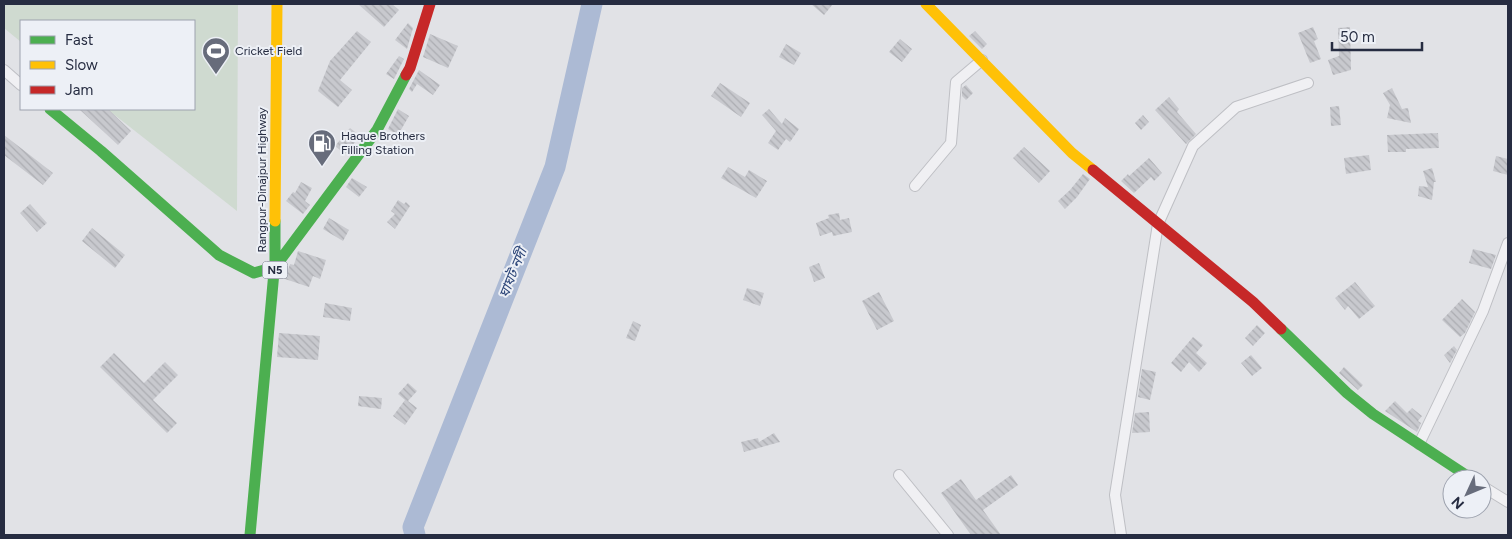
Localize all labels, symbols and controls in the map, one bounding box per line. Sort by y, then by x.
legend [20,20,195,110]
scale bar [1332,20,1422,52]
text: 50 m [1340,28,1375,46]
text: Fast [65,31,94,49]
sports icon: Cricket Field [201,36,231,75]
place label: Cricket Field [235,44,302,58]
text: Slow [65,56,98,74]
text: Jam [65,81,93,99]
street label: Rangpur-Dinajpur Highway [255,107,269,253]
fuel station icon: Haque Brothers Filling Station [307,128,337,167]
place label: Haque Brothers Filling Station [341,129,425,157]
water label: ঘাঘট নদী [495,243,532,300]
road number: N5 [262,262,288,278]
north arrow [1442,469,1492,519]
text: N [1448,493,1468,512]

